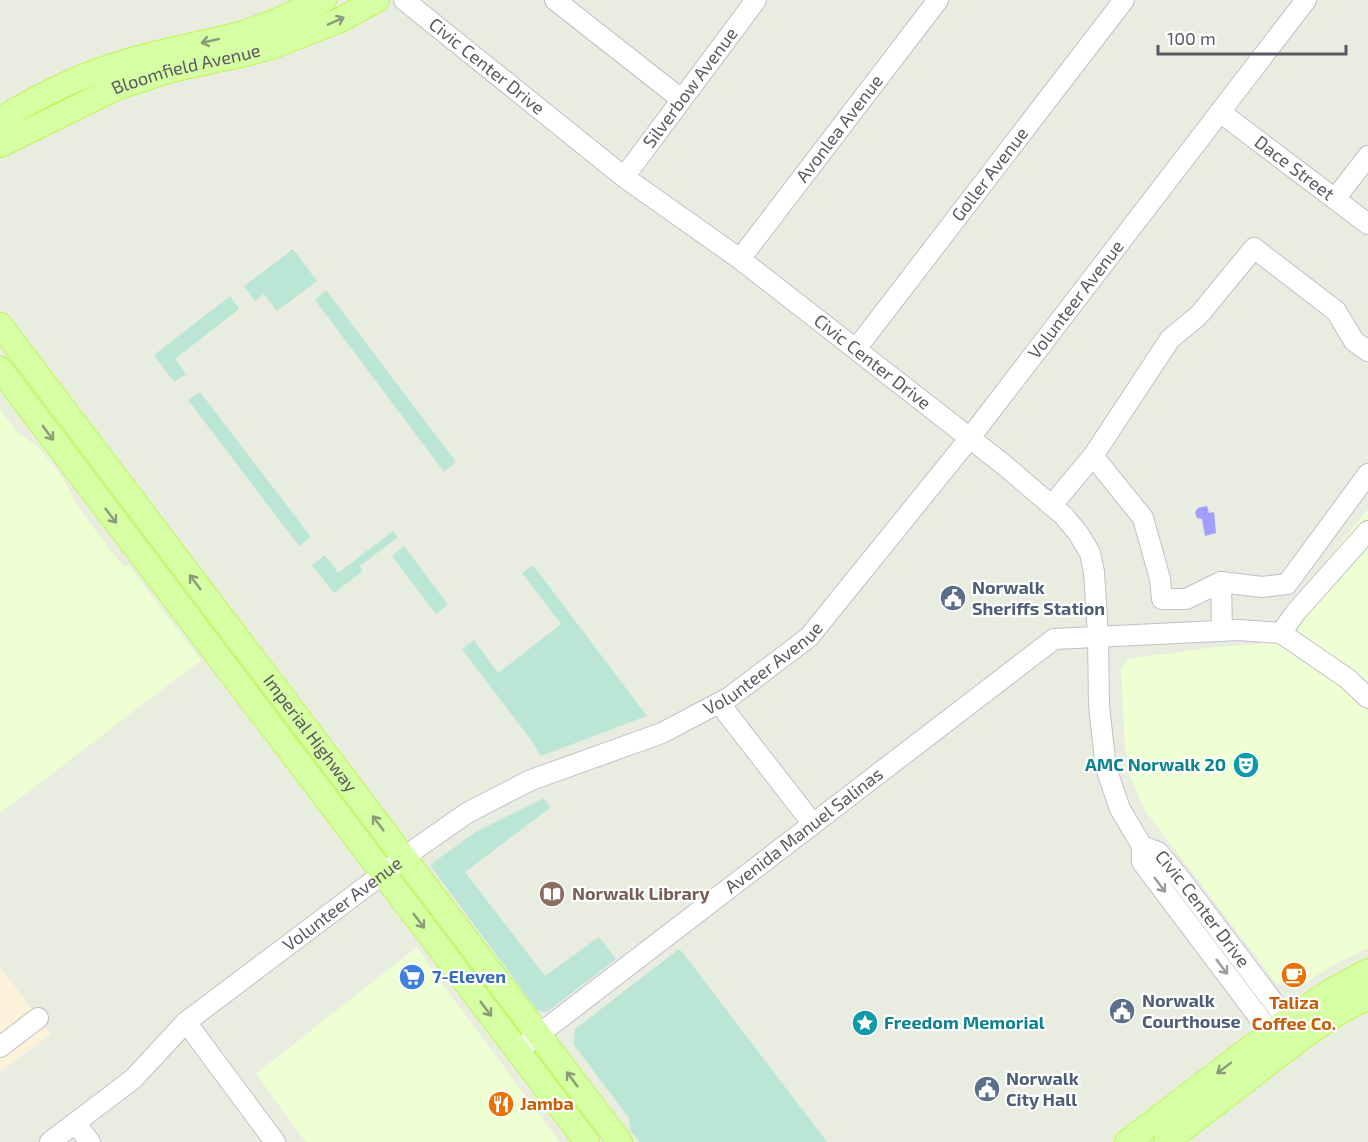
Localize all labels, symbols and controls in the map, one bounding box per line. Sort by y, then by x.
street label: Civic Center Drive [425,13,549,119]
one-way arrow [327,15,345,26]
scale bar [1158,18,1346,56]
street label: Silverbow Avenue [637,23,742,152]
text: 100 m [1167,27,1216,49]
one-way arrow [201,35,220,47]
street label: Bloomfield Avenue [107,38,263,99]
street label: Avonlea Avenue [791,70,887,186]
street label: Goller Avenue [946,122,1032,225]
street label: Dace Street [1251,130,1339,205]
street label: Volunteer Avenue [1023,235,1128,363]
street label: Civic Center Drive [810,309,936,414]
one-way arrow [42,424,54,440]
one-way arrow [105,508,118,524]
one-way arrow [188,574,201,590]
place label: Norwalk Sheriffs Station [972,576,1105,619]
public building icon: Norwalk Sheriffs Station [938,583,968,613]
street label: Volunteer Avenue [699,617,827,719]
street label: Imperial Highway [259,670,363,797]
theatre icon: AMC Norwalk 20 [1231,750,1261,780]
place label: AMC Norwalk 20 [1085,753,1226,775]
street label: Avenida Manuel Salinas [720,762,887,897]
one-way arrow [372,815,385,831]
street label: Civic Center Drive [1151,845,1255,971]
street label: Volunteer Avenue [278,851,406,955]
one-way arrow [1153,876,1166,892]
library icon: Norwalk Library [537,879,567,909]
place label: Norwalk Library [572,882,710,904]
one-way arrow [412,913,425,929]
one-way arrow [1215,959,1228,975]
cafe icon: Taliza Coffee Co. [1279,960,1309,990]
supermarket icon: 7-Eleven [397,962,427,992]
place label: 7-Eleven [432,965,506,987]
place label: Norwalk Courthouse [1142,989,1241,1032]
place label: Taliza Coffee Co. [1252,991,1336,1034]
public building icon: Norwalk Courthouse [1107,996,1137,1026]
one-way arrow [479,1001,492,1017]
place icon: Freedom Memorial [850,1008,880,1038]
place label: Freedom Memorial [884,1011,1045,1033]
one-way arrow [1216,1061,1232,1074]
place label: Norwalk City Hall [1006,1067,1079,1110]
one-way arrow [566,1071,579,1087]
public building icon: Norwalk City Hall [972,1074,1002,1104]
restaurant icon: Jamba [486,1089,516,1119]
place label: Jamba [520,1092,574,1114]

